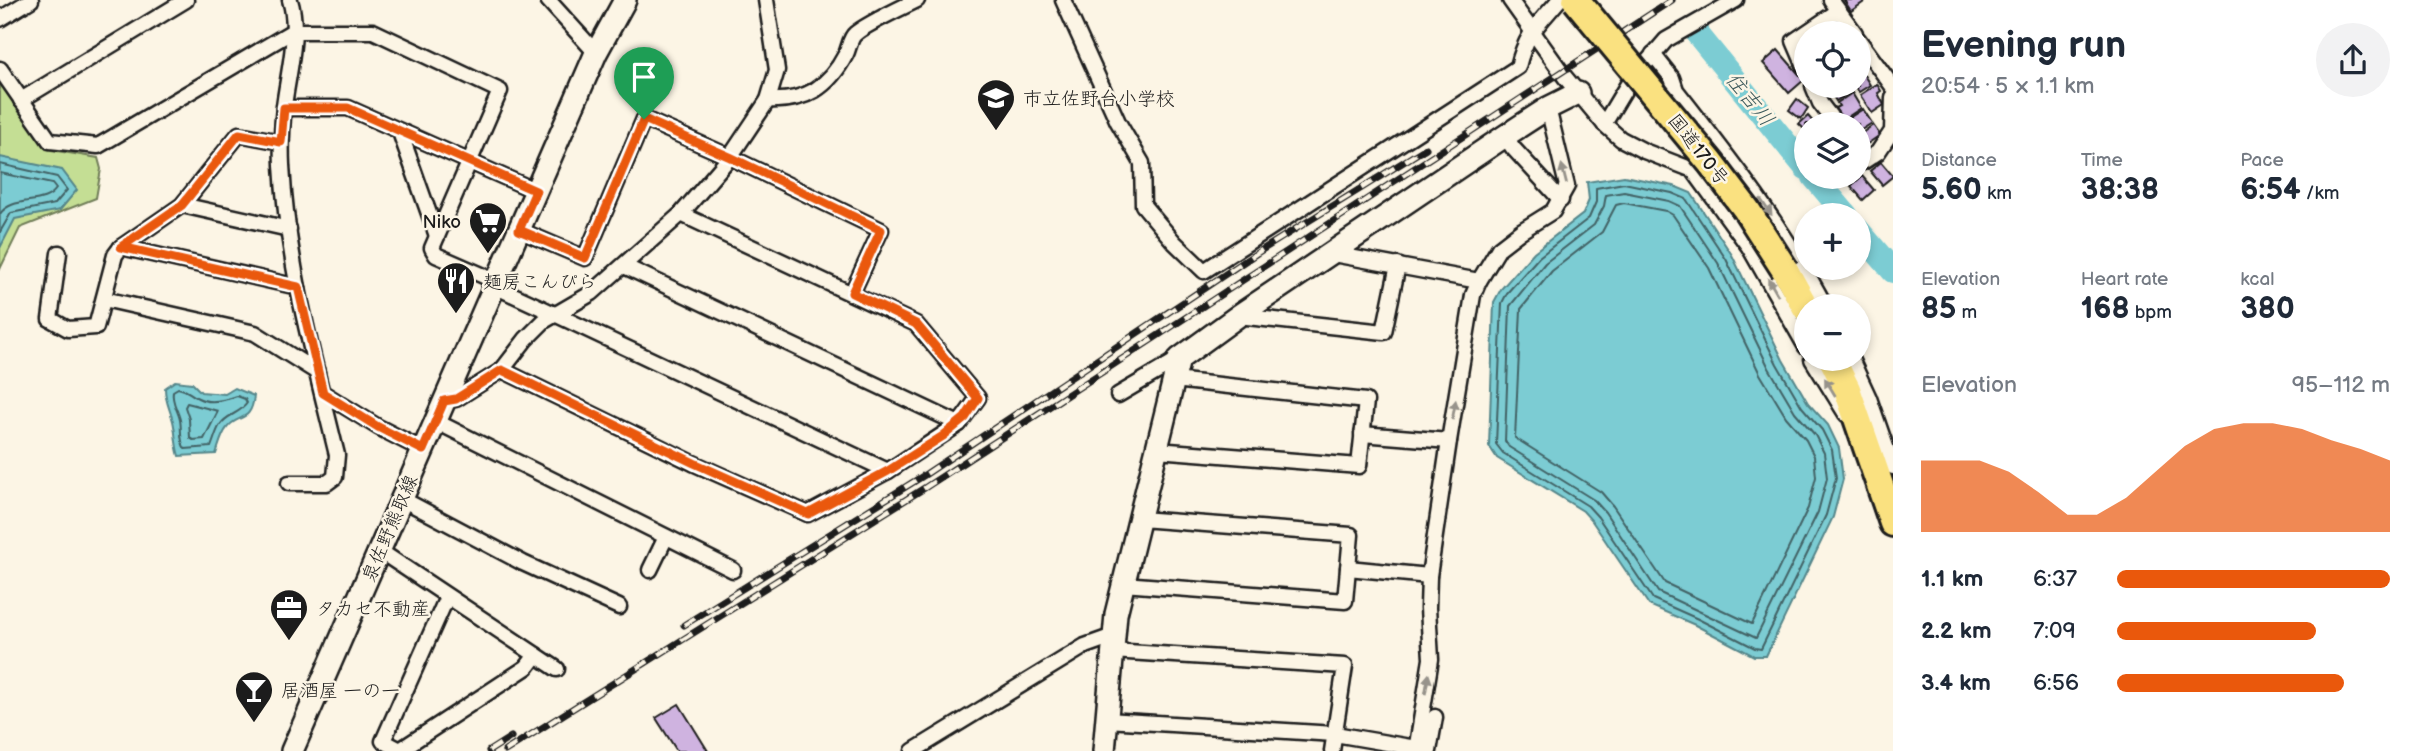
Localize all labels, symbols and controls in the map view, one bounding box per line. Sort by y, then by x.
map controls [1794,21,1871,371]
button: locate [1794,21,1871,98]
text: Evening run [1921,23,2126,68]
button: share [2316,23,2390,97]
pin [614,47,674,119]
icon: arrive [625,58,663,96]
water label: 住吉川 [1720,67,1779,132]
text: 20:54 · 5 × 1.1 km [1921,72,2095,100]
school or university icon: 市立佐野台小学校 [975,77,1017,132]
place label: 市立佐野台小学校 [1023,88,1175,111]
street label: 国道170号 [1663,109,1733,190]
button: layers [1794,112,1871,189]
text: Distance [1921,149,1997,172]
text: Time [2081,149,2123,172]
text: Pace [2240,149,2284,172]
one-way arrow [1558,163,1569,185]
text: 5.60 [1921,172,1982,208]
text: 38:38 [2081,172,2159,208]
text: 6:54 [2240,172,2301,208]
text: km [1982,182,2012,205]
text: /km [2301,182,2339,205]
one-way arrow [1759,198,1772,217]
supermarket icon: Niko [467,200,509,255]
button: + [1794,203,1871,280]
place label: Niko [422,211,461,234]
restaurant icon: 麺房こんぴら [435,260,477,315]
text: Elevation [1921,268,2000,291]
text: Heart rate [2081,268,2168,291]
text: kcal [2240,268,2274,291]
place label: 麺房こんぴら [483,271,597,294]
one-way arrow [1767,278,1779,297]
text: 85 [1921,291,1956,327]
text: 168 [2081,291,2130,327]
text: 380 [2240,291,2295,327]
button: − [1794,294,1871,371]
text: m [1956,301,1977,324]
text: bpm [2130,301,2172,324]
text: Elevation [1921,371,2017,399]
text: 95–112 m [2292,371,2390,399]
one-way arrow [1823,377,1836,397]
one-way arrow [1449,398,1460,420]
street label: 泉佐野熊取線 [358,472,423,586]
text: 1.1 km [1921,565,1983,593]
text: 6:37 [2033,565,2077,593]
office icon: タカセ不動産 [268,587,310,642]
place label: タカセ不動産 [316,598,430,621]
text: 2.2 km [1921,617,1992,645]
text: 7:09 [2033,617,2076,645]
bar icon: 居酒屋 一の一 [233,669,275,724]
text: 3.4 km [1921,669,1991,697]
text: 6:56 [2033,669,2079,697]
one-way arrow [1422,673,1433,695]
place label: 居酒屋 一の一 [281,680,400,703]

